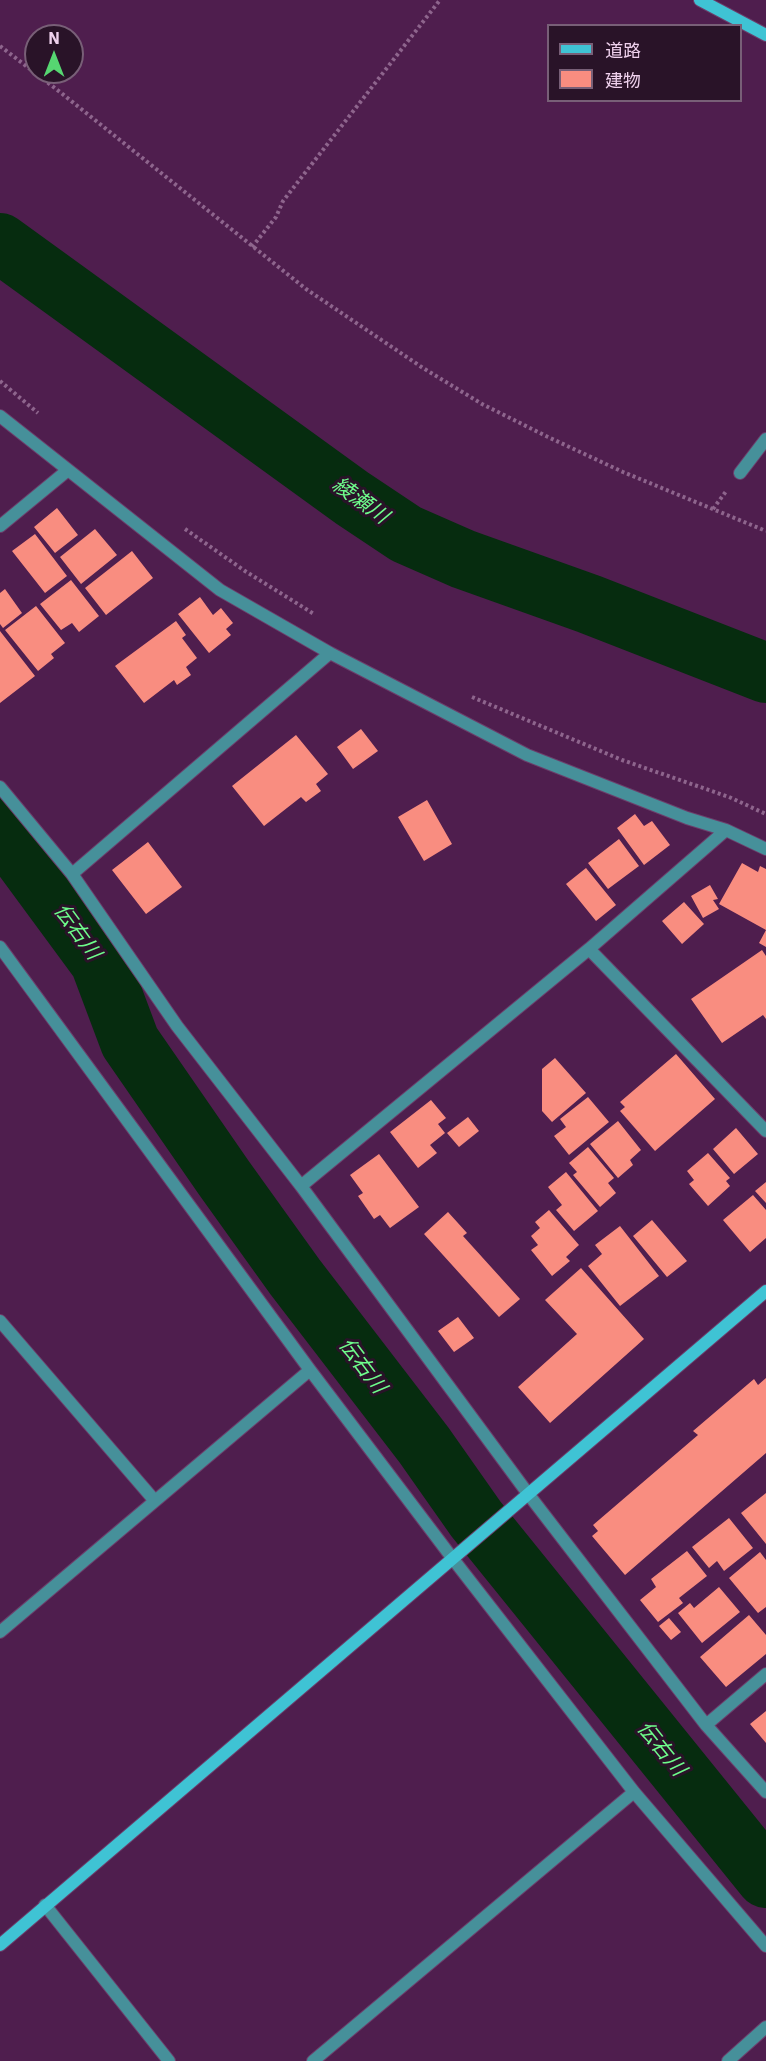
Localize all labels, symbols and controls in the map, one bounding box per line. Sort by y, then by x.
north arrow [24,24,84,84]
legend [547,24,742,102]
text: N [48,28,60,48]
text: 道路 [605,39,641,62]
text: 建物 [605,69,641,92]
water label: 綾瀬川 [327,472,393,530]
water label: 伝右川 [48,899,106,965]
water label: 伝右川 [333,1333,391,1399]
water label: 伝右川 [631,1717,691,1781]

